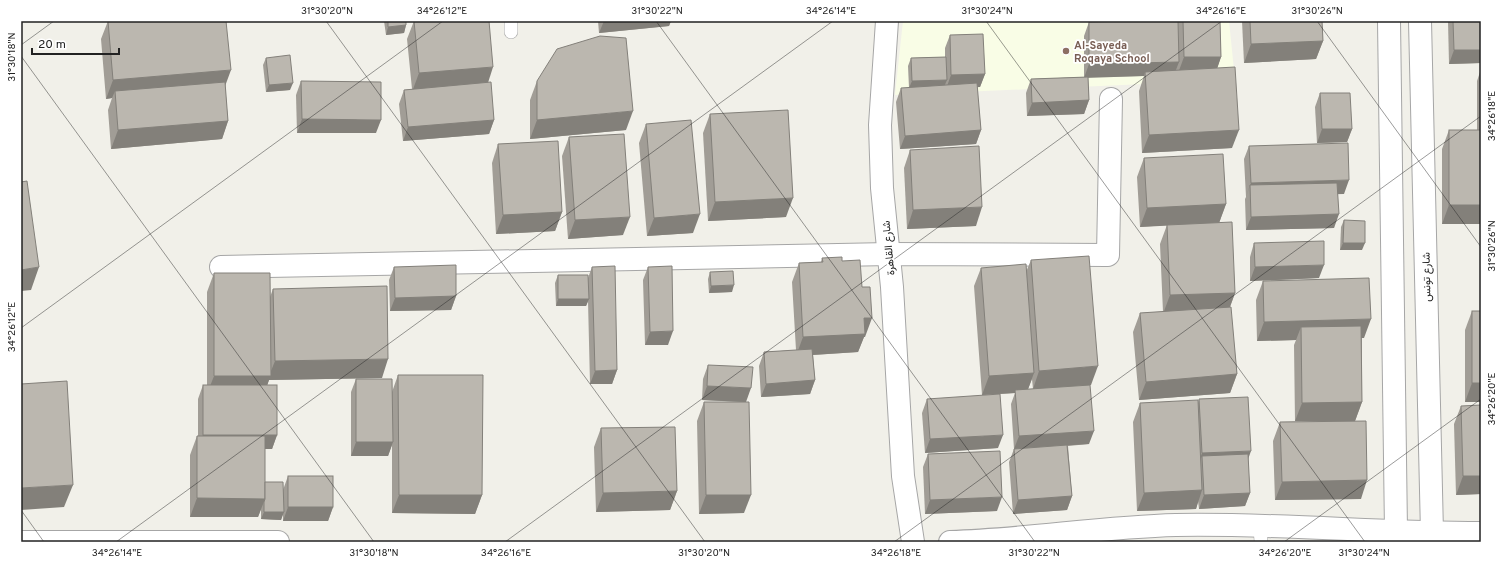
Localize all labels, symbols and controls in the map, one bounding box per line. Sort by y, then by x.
text: 31°30'20"N [301,5,353,18]
text: 34°26'12"E [417,5,467,18]
text: 31°30'22"N [631,5,683,18]
text: 34°26'14"E [806,5,856,18]
text: 31°30'24"N [961,5,1013,18]
text: 34°26'16"E [1196,5,1246,18]
text: 31°30'26"N [1291,5,1343,18]
scale bar [32,30,119,56]
text: 31°30'18"N [6,32,19,82]
text: 20 m [38,37,66,53]
place label: Al-Sayeda Roqaya School [1074,39,1150,66]
marker: Al-Sayeda Roqaya School [1061,46,1071,56]
text: 34°26'18"E [1486,91,1499,141]
street label: شارع القاهرة [880,220,898,276]
text: 31°30'26"N [1486,220,1499,272]
street label: شارع تونس [1420,252,1434,302]
text: 34°26'12"E [6,302,19,352]
text: 34°26'20"E [1486,372,1499,426]
text: 34°26'14"E [92,547,142,560]
text: 31°30'18"N [349,547,399,560]
text: 34°26'16"E [481,547,531,560]
text: 31°30'20"N [678,547,730,560]
text: 34°26'18"E [871,547,921,560]
text: 31°30'22"N [1008,547,1060,560]
text: 34°26'20"E [1258,547,1312,560]
text: 31°30'24"N [1338,547,1390,560]

